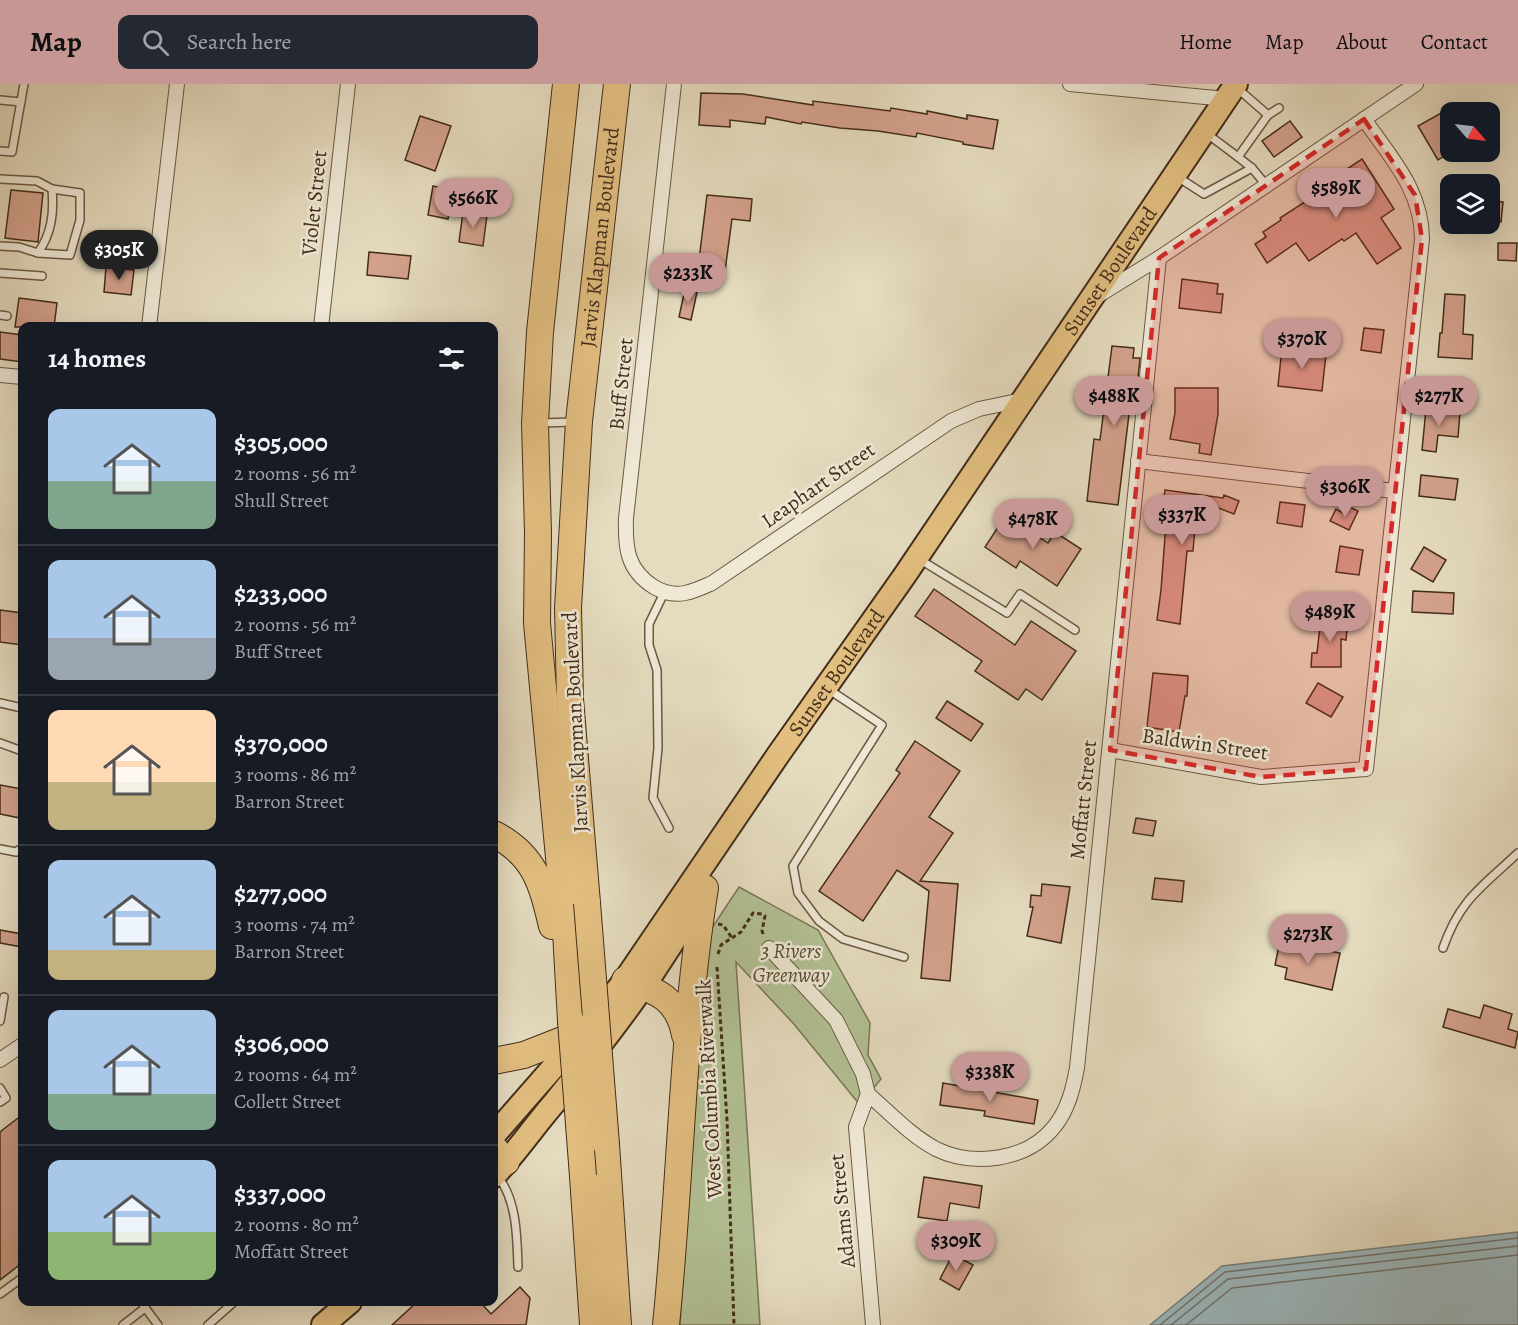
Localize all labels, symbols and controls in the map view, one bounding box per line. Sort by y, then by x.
search box [118,15,538,69]
text: Map [30,23,82,61]
icon: search [139,26,172,59]
text: Search here [187,27,291,57]
text: Home [1179,28,1232,56]
text: Map [1265,28,1303,56]
text: About [1336,28,1388,56]
text: Contact [1421,28,1488,56]
north arrow [1440,102,1500,162]
map controls [1440,102,1500,234]
street label: Jarvis Klapman Boulevard [573,125,626,349]
street label: Violet Street [294,149,333,258]
pin: $589K [1294,168,1378,219]
text: $589K [1311,174,1361,201]
button: layers [1440,174,1500,234]
pin: $566K [431,178,515,229]
text: $566K [448,184,498,211]
street label: Sunset Boulevard [1056,201,1164,341]
pin: $305K [77,230,161,281]
text: $305K [94,236,144,263]
pin: $233K [646,253,730,304]
text: $233K [663,259,713,286]
pin: $370K [1260,319,1344,370]
text: $370K [1277,325,1327,352]
street label: Buff Street [602,336,640,432]
text: 14 homes [48,341,146,376]
icon: filters [435,342,468,375]
pin: $488K [1072,376,1156,427]
pin: $277K [1397,376,1481,427]
text: $488K [1088,382,1140,409]
text: $277K [1414,382,1464,409]
text: $305,000 [234,425,328,460]
icon: home [96,433,168,505]
street label: Leaphart Street [756,435,880,535]
text: 2 rooms · 56 m² [234,460,356,487]
pin: $306K [1303,467,1387,518]
text: $306K [1320,473,1370,500]
text: Shull Street [234,487,329,514]
pin: $337K [1140,495,1224,546]
pin: $478K [991,499,1075,550]
text: $337K [1158,501,1206,528]
text: $478K [1008,505,1058,532]
text: $233,000 [234,576,327,611]
icon: home [96,584,168,656]
pin: $489K [1288,592,1372,643]
text: $489K [1305,598,1355,625]
street label: Sunset Boulevard [782,603,891,742]
street label: Jarvis Klapman Boulevard [555,610,595,833]
text: 2 rooms · 56 m² [234,611,356,638]
text: Buff Street [234,638,323,665]
street label: Baldwin Street [1140,721,1270,767]
text: $370,000 [234,726,328,761]
icon: home [96,734,168,806]
street label: Moffatt Street [1063,739,1103,861]
text: 3 rooms · 86 m² [234,761,356,788]
text: Barron Street [234,788,344,815]
text: $277,000 [234,876,327,911]
icon: home [96,884,168,956]
text: 3 rooms · 74 m² [234,911,355,938]
pin: $273K [1266,914,1350,965]
text: $273K [1283,920,1333,947]
park label: 3 Rivers Greenway [752,937,830,989]
text: Barron Street [234,938,344,965]
street label: West Columbia Riverwalk [689,978,729,1200]
text: $306,000 [234,1026,329,1061]
icon: home [96,1034,168,1106]
pin: $338K [948,1052,1032,1103]
text: $338K [965,1058,1015,1085]
text: 2 rooms · 64 m² [234,1061,357,1088]
text: Collett Street [234,1088,341,1115]
street label: Adams Street [822,1152,862,1271]
text: $337,000 [234,1176,326,1211]
icon: home [96,1184,168,1256]
text: 2 rooms · 80 m² [234,1211,359,1238]
pin: $309K [914,1221,998,1272]
text: $309K [931,1227,981,1254]
text: Moffatt Street [234,1238,349,1265]

